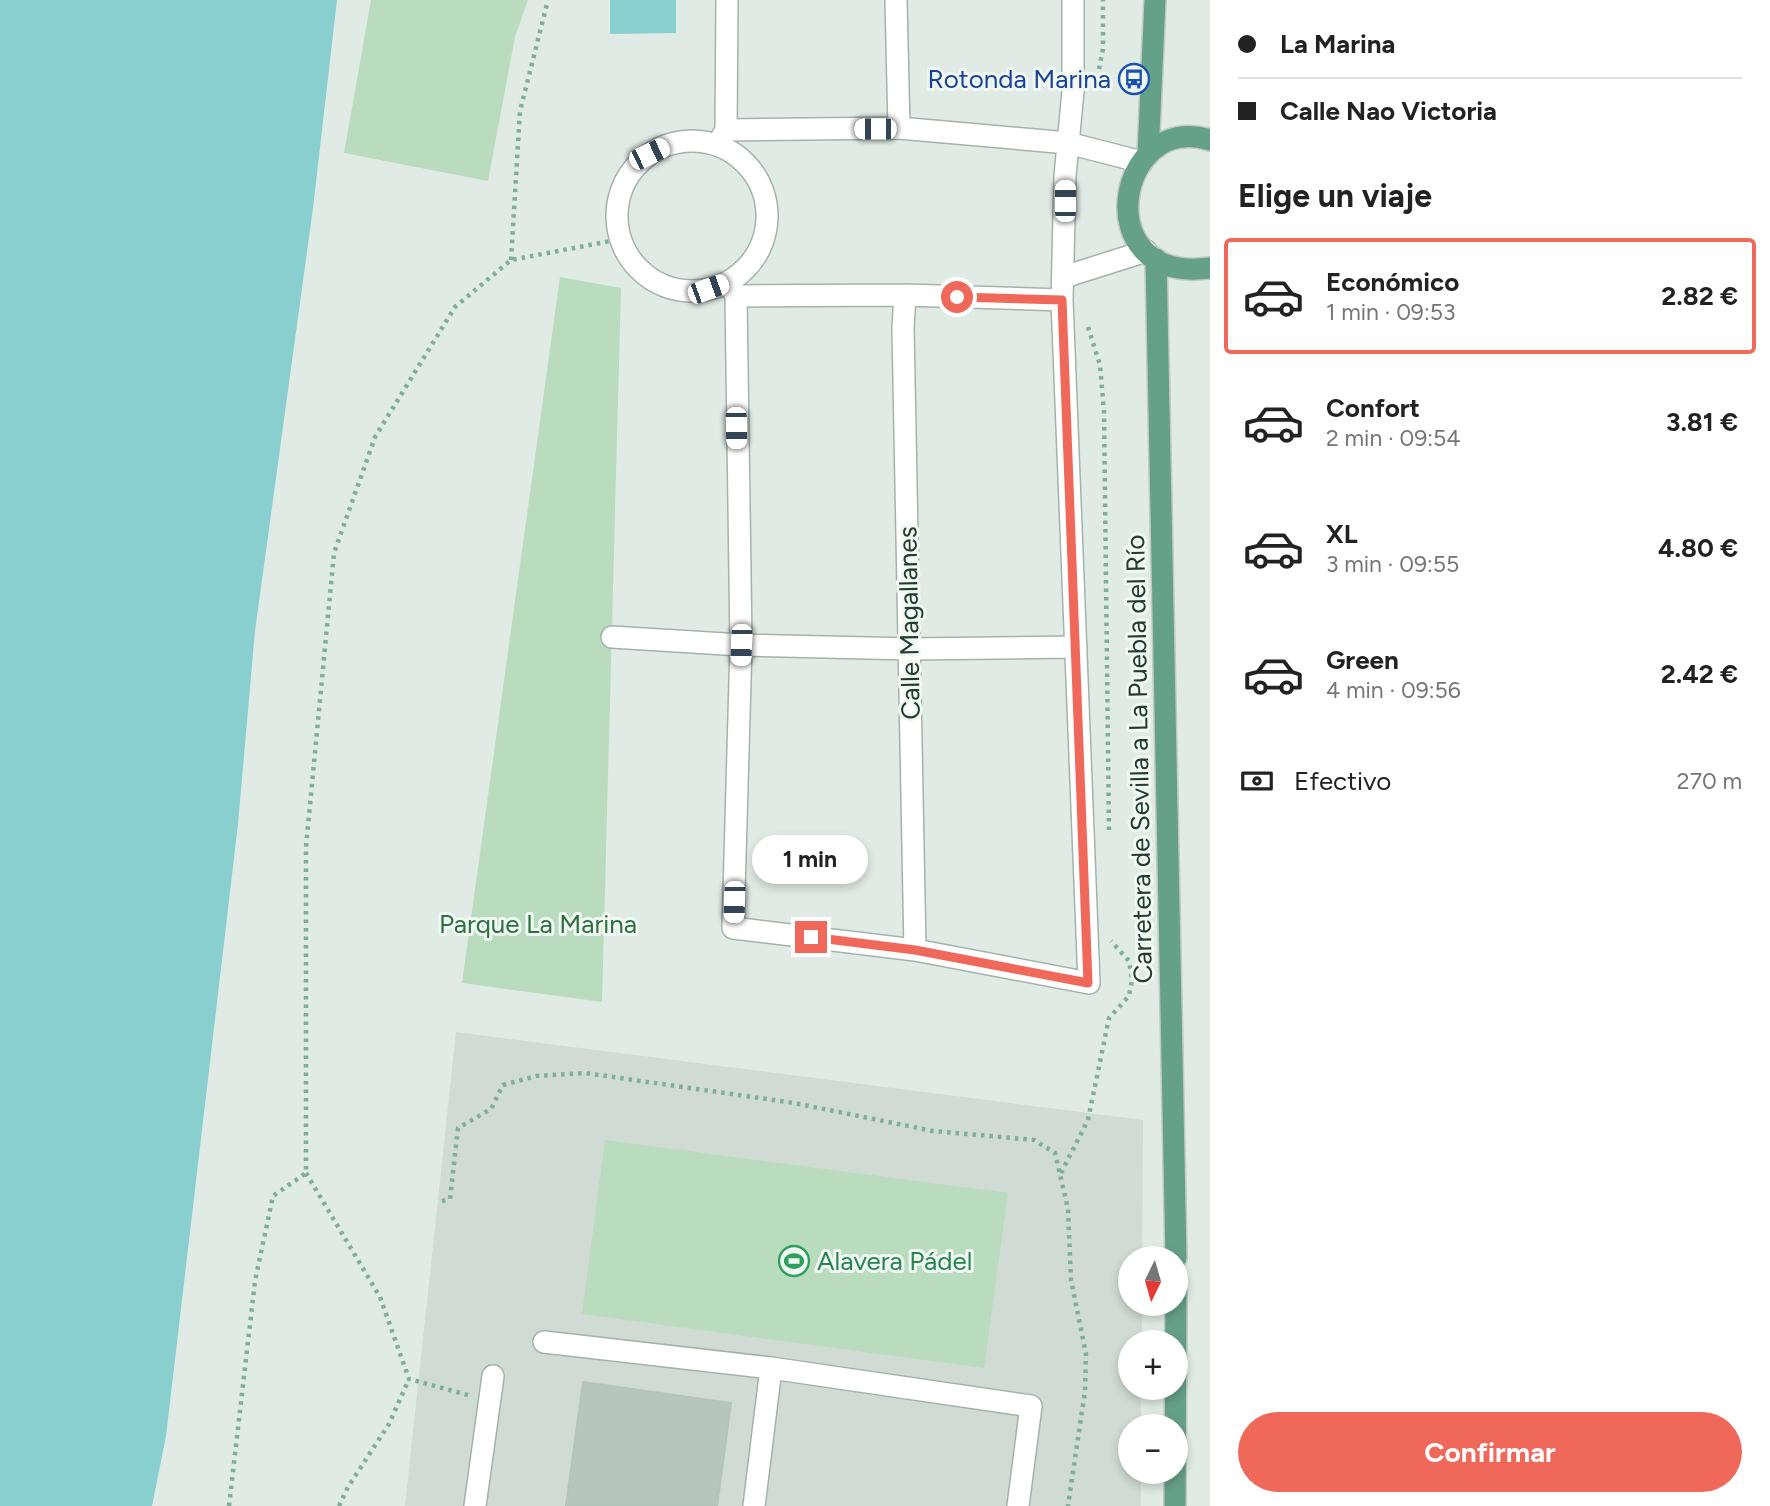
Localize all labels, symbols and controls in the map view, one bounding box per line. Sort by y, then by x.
text: La Marina [1280,28,1395,60]
bus stop icon: Rotonda Marina [1117,62,1151,96]
place label: Rotonda Marina [928,63,1111,95]
text: Calle Nao Victoria [1280,95,1497,127]
car [855,119,897,140]
car [626,135,673,173]
text: Elige un viaje [1238,177,1432,215]
car [1055,180,1076,222]
icon: car [1242,265,1305,328]
text: Económico [1326,266,1459,298]
car [685,272,732,306]
text: 2.82 € [1661,280,1738,312]
route start [941,281,973,313]
text: 1 min · 09:53 [1326,298,1455,326]
icon: car [1242,391,1305,454]
text: Confort [1326,392,1420,424]
text: 3.81 € [1666,406,1738,438]
car [726,407,747,449]
text: 2 min · 09:54 [1326,424,1461,452]
icon: car [1242,517,1305,580]
text: XL [1326,518,1358,550]
street label: Calle Magallanes [891,526,927,720]
text: 4.80 € [1658,532,1738,564]
street label: Carretera de Sevilla a La Puebla del Río [1119,534,1159,984]
text: 3 min · 09:55 [1326,550,1459,578]
car [730,624,753,666]
icon: car [1242,643,1305,706]
text: Green [1326,644,1399,676]
text: 2.42 € [1661,658,1738,690]
text: 4 min · 09:56 [1326,676,1461,704]
icon: cash [1238,762,1276,800]
text: Efectivo [1294,765,1391,797]
text: 270 m [1677,767,1742,795]
callout: 1 min [753,836,869,884]
text: 1 min [783,845,837,873]
car [723,881,746,923]
park label: Parque La Marina [439,908,637,940]
route end [795,921,827,953]
sports icon: Alavera Pádel [777,1244,811,1278]
place label: Alavera Pádel [817,1245,972,1277]
north arrow [1118,1246,1188,1316]
map controls [1118,1246,1188,1484]
button: + [1118,1330,1188,1400]
button: Confirmar [1238,1412,1742,1492]
button: − [1118,1414,1188,1484]

